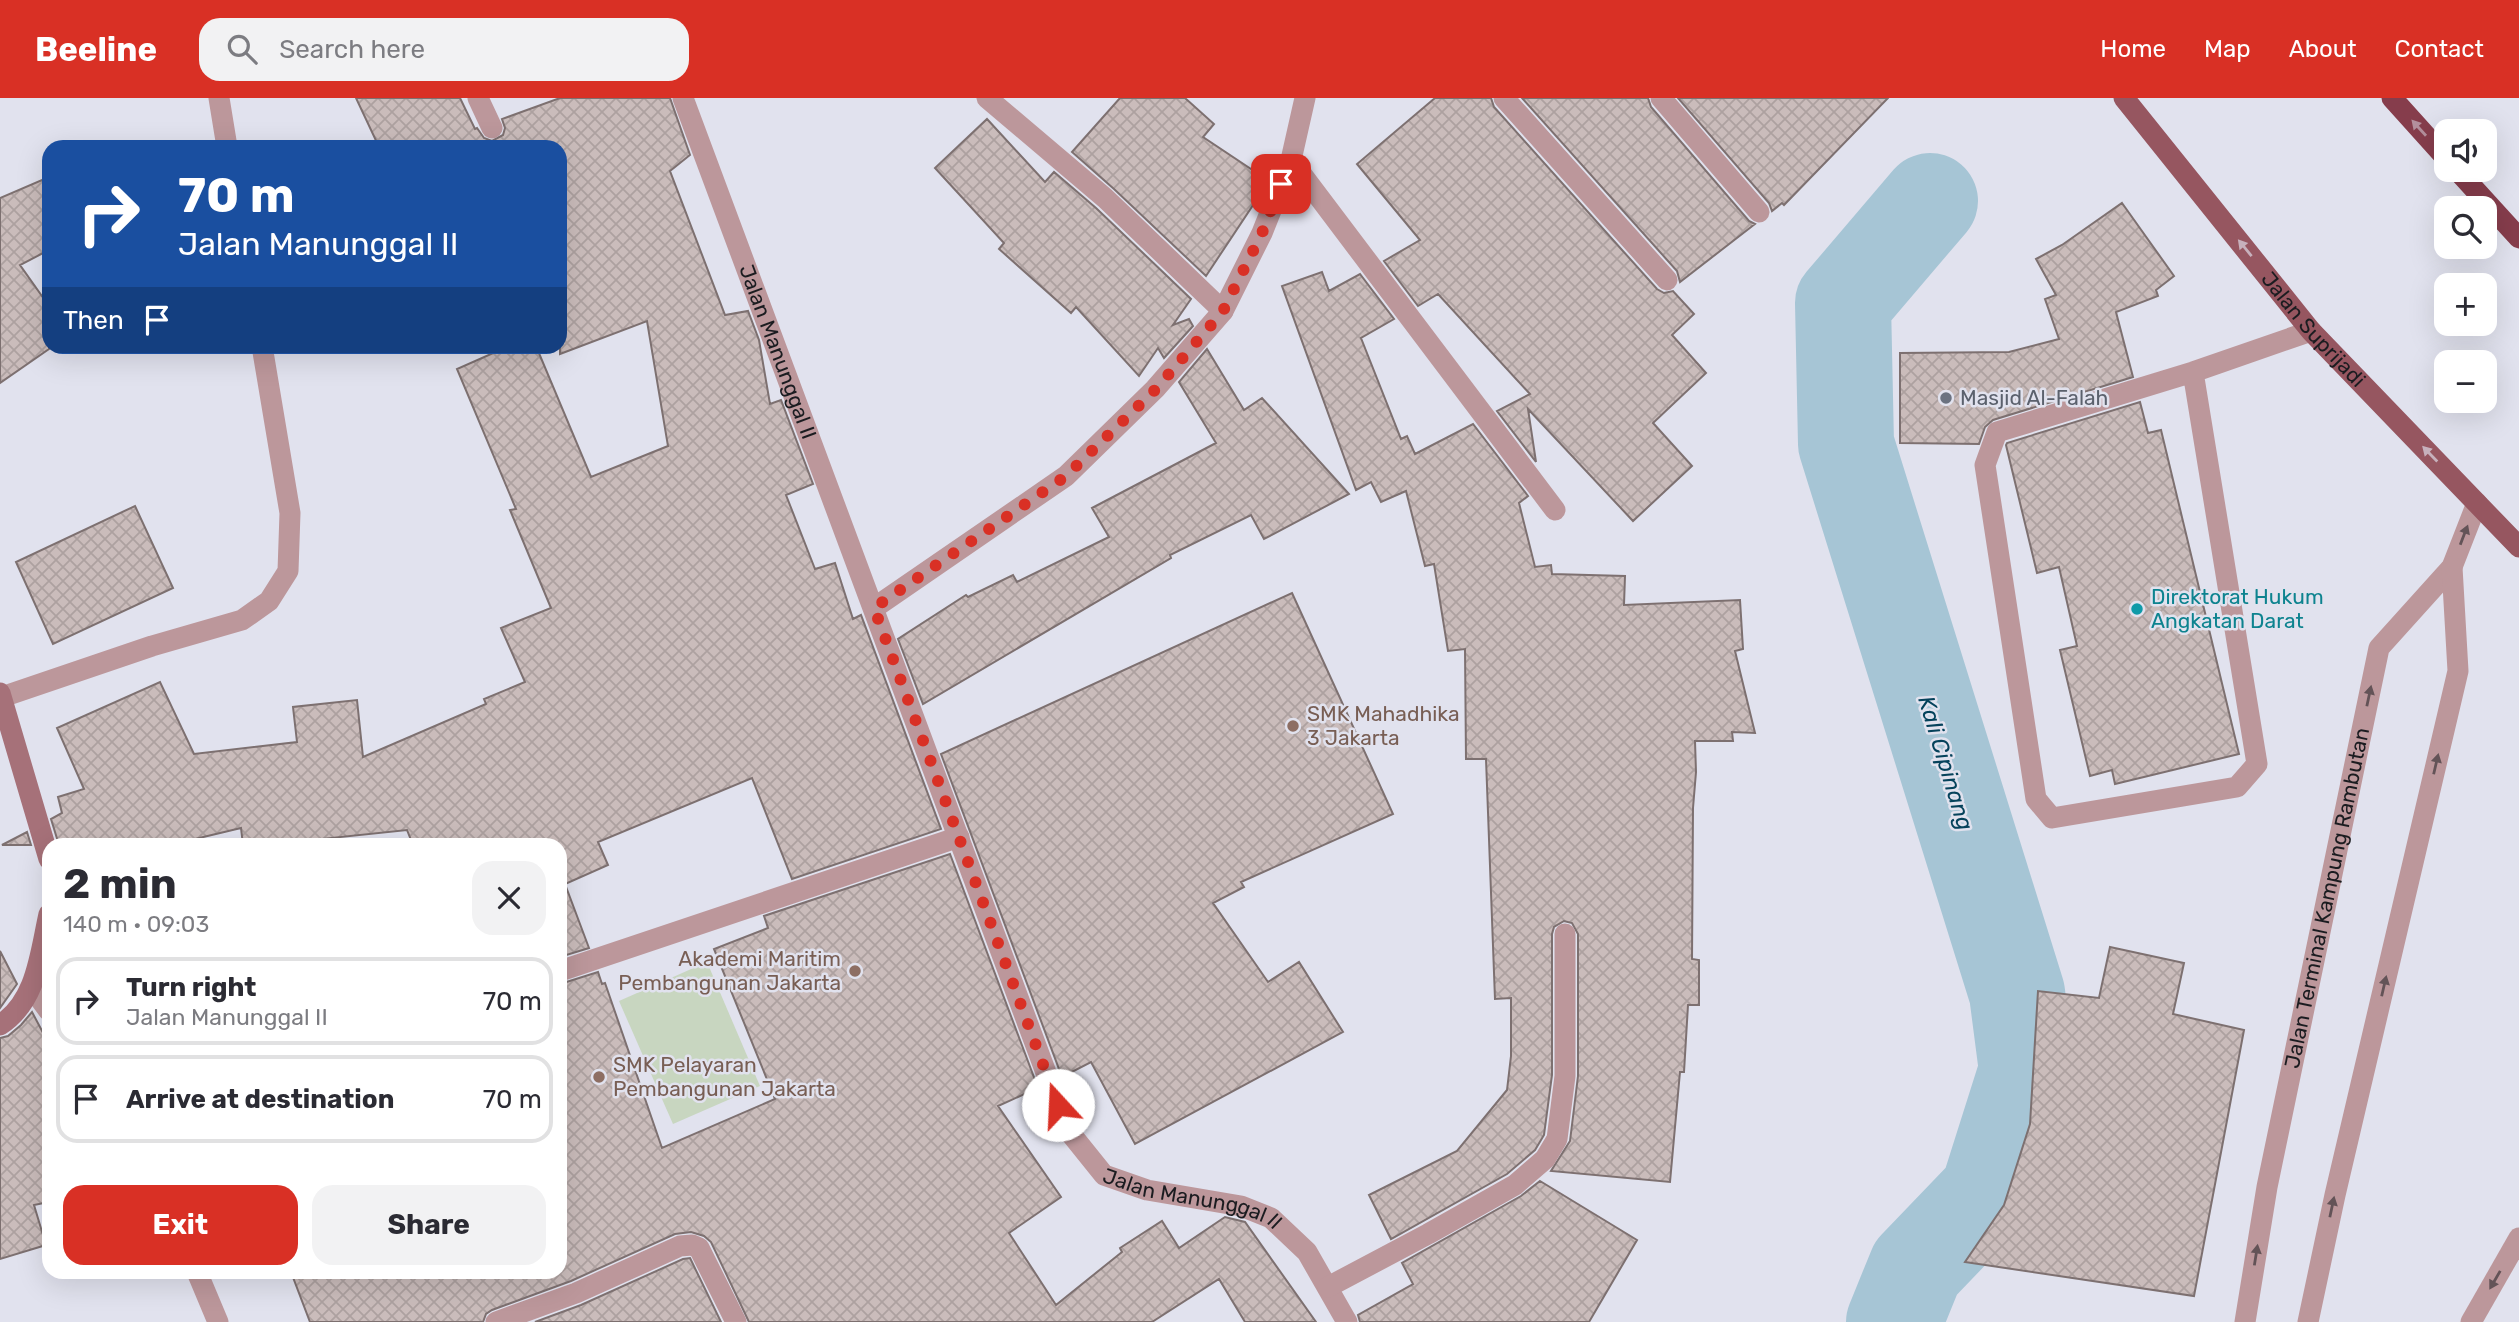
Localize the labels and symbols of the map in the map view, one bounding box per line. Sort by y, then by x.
one-way arrow [2411,119,2427,137]
pin [1251,154,1311,214]
one-way arrow [2237,240,2252,258]
street label: Jalan Manunggal II [734,261,822,442]
street label: Jalan Suprijadi [2256,266,2371,392]
place label: Masjid Al-Falah [1960,385,2108,410]
marker: Masjid Al-Falah [1938,390,1954,406]
one-way arrow [2421,445,2438,462]
one-way arrow [2459,525,2470,546]
place label: Direktorat Hukum Angkatan Darat [2151,584,2324,633]
marker: Direktorat Hukum Angkatan Darat [2129,601,2145,617]
one-way arrow [2364,685,2375,707]
water label: Kali Cipinang [1912,692,1980,834]
place label: SMK Mahadhika 3 Jakarta [1307,701,1460,750]
marker: SMK Mahadhika 3 Jakarta [1285,718,1301,734]
street label: Jalan Terminal Kampung Rambutan [2279,725,2374,1070]
one-way arrow [2431,753,2442,775]
place label: Akademi Maritim Pembangunan Jakarta [618,946,841,995]
marker: Akademi Maritim Pembangunan Jakarta [847,963,863,979]
one-way arrow [2379,975,2390,997]
place label: SMK Pelayaran Pembangunan Jakarta [613,1052,836,1101]
position arrow [1021,1068,1095,1142]
marker: SMK Pelayaran Pembangunan Jakarta [591,1069,607,1085]
street label: Jalan Manunggal II [1100,1163,1288,1234]
one-way arrow [2327,1196,2338,1218]
one-way arrow [2251,1243,2262,1265]
one-way arrow [2489,1270,2501,1289]

